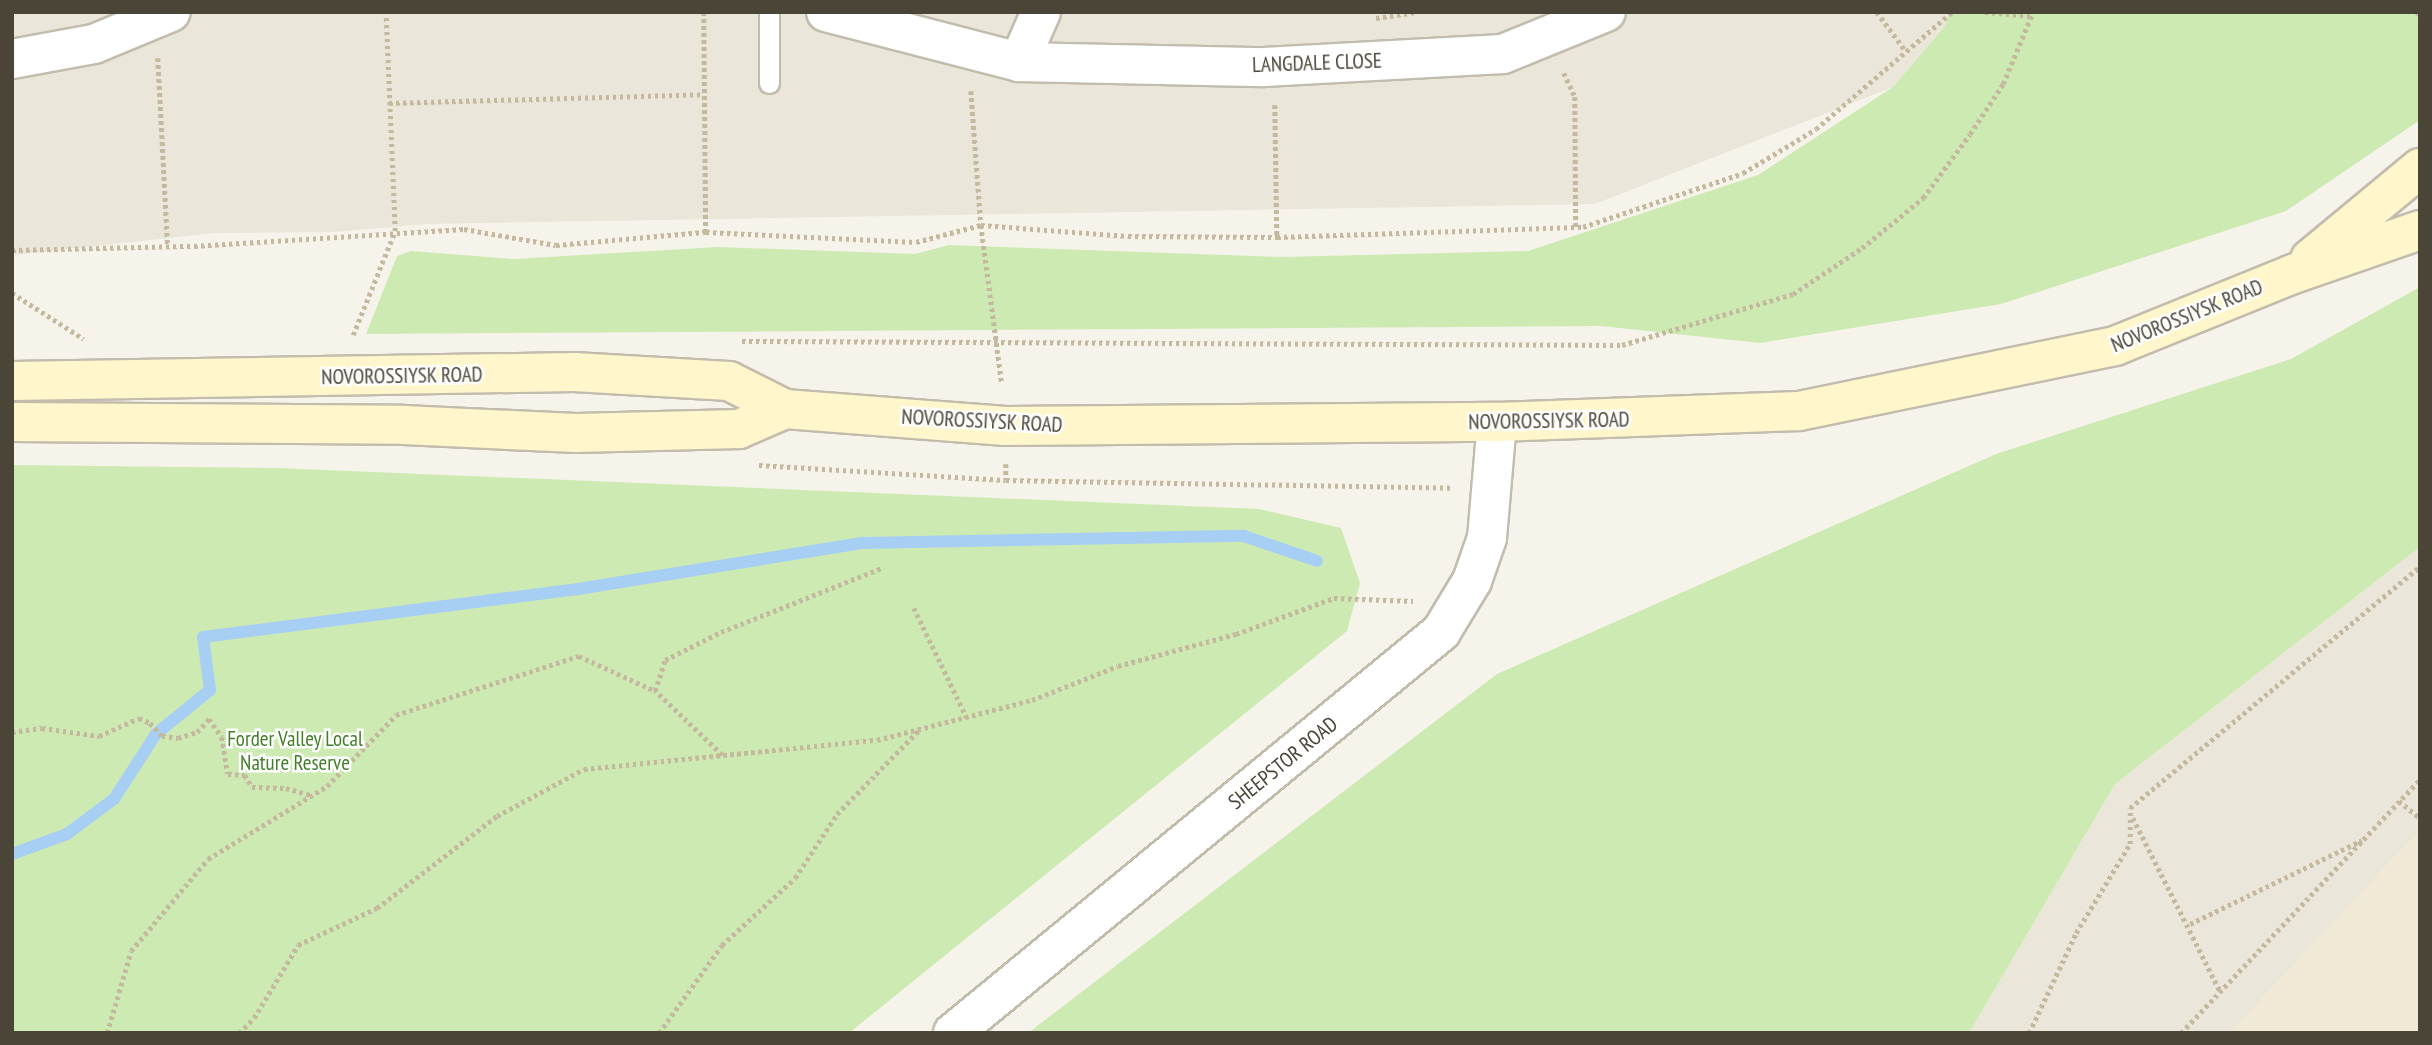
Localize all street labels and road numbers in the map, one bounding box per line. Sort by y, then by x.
street label: LANGDALE CLOSE [1252,48,1382,78]
street label: NOVOROSSIYSK ROAD [2107,274,2267,358]
street label: NOVOROSSIYSK ROAD [321,362,483,390]
street label: NOVOROSSIYSK ROAD [901,404,1063,438]
street label: NOVOROSSIYSK ROAD [1468,407,1630,435]
street label: SHEEPSTOR ROAD [1223,711,1343,815]

